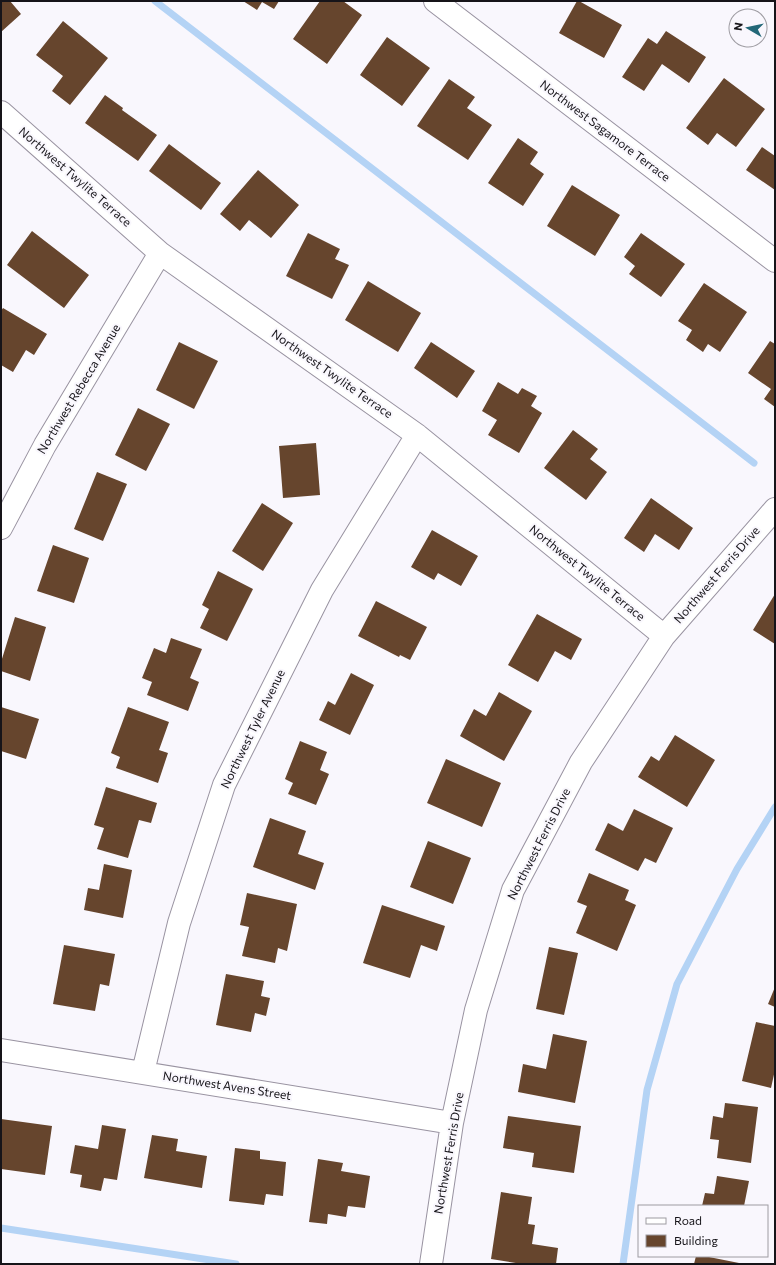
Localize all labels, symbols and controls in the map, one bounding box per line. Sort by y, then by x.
north arrow [728,8,768,48]
text: N [731,21,745,31]
street label: Northwest Sagamore Terrace [538,77,673,184]
street label: Northwest Twylite Terrace [17,124,135,229]
street label: Northwest Rebecca Avenue [34,321,122,456]
street label: Northwest Twylite Terrace [269,326,396,420]
street label: Northwest Twylite Terrace [527,521,648,623]
street label: Northwest Ferris Drive [670,523,762,626]
street label: Northwest Tyler Avenue [217,667,287,790]
street label: Northwest Ferris Drive [504,785,572,902]
street label: Northwest Avens Street [162,1068,292,1102]
street label: Northwest Ferris Drive [430,1091,466,1215]
legend [638,1205,768,1257]
text: Road [674,1213,702,1227]
text: Building [674,1233,718,1247]

